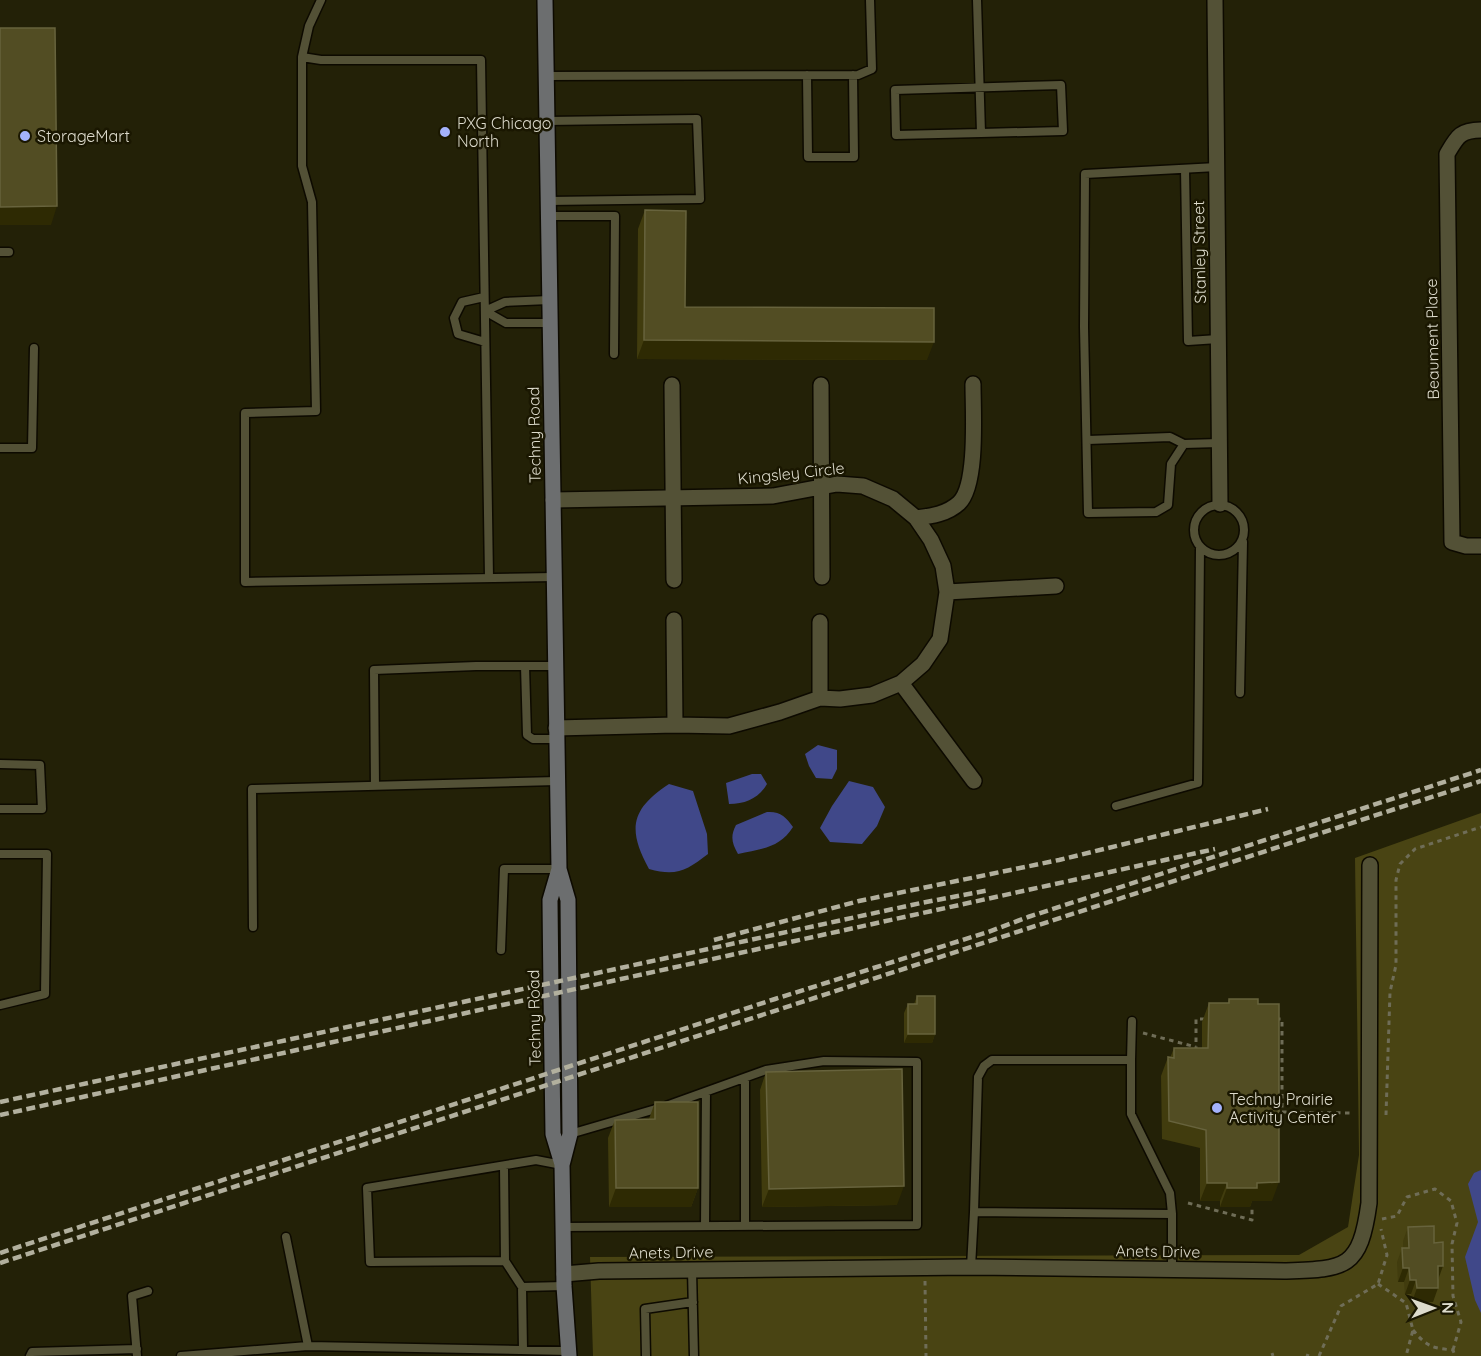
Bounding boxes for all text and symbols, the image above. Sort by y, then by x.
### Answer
place label: PXG Chicago North [457,113,551,151]
marker: PXG Chicago North [438,125,452,139]
place label: StorageMart [37,126,130,146]
marker: StorageMart [18,129,32,143]
street label: Stanley Street [1188,200,1210,304]
street label: Beaument Place [1421,278,1443,400]
street label: Techny Road [523,387,545,483]
street label: Kingsley Circle [737,457,845,489]
street label: Techny Road [523,970,545,1066]
place label: Techny Prairie Activity Center [1229,1089,1337,1127]
marker: Techny Prairie Activity Center [1210,1101,1224,1115]
street label: Anets Drive [1115,1240,1201,1262]
street label: Anets Drive [628,1241,714,1263]
north arrow [1403,1278,1463,1338]
text: N [1438,1302,1458,1314]

